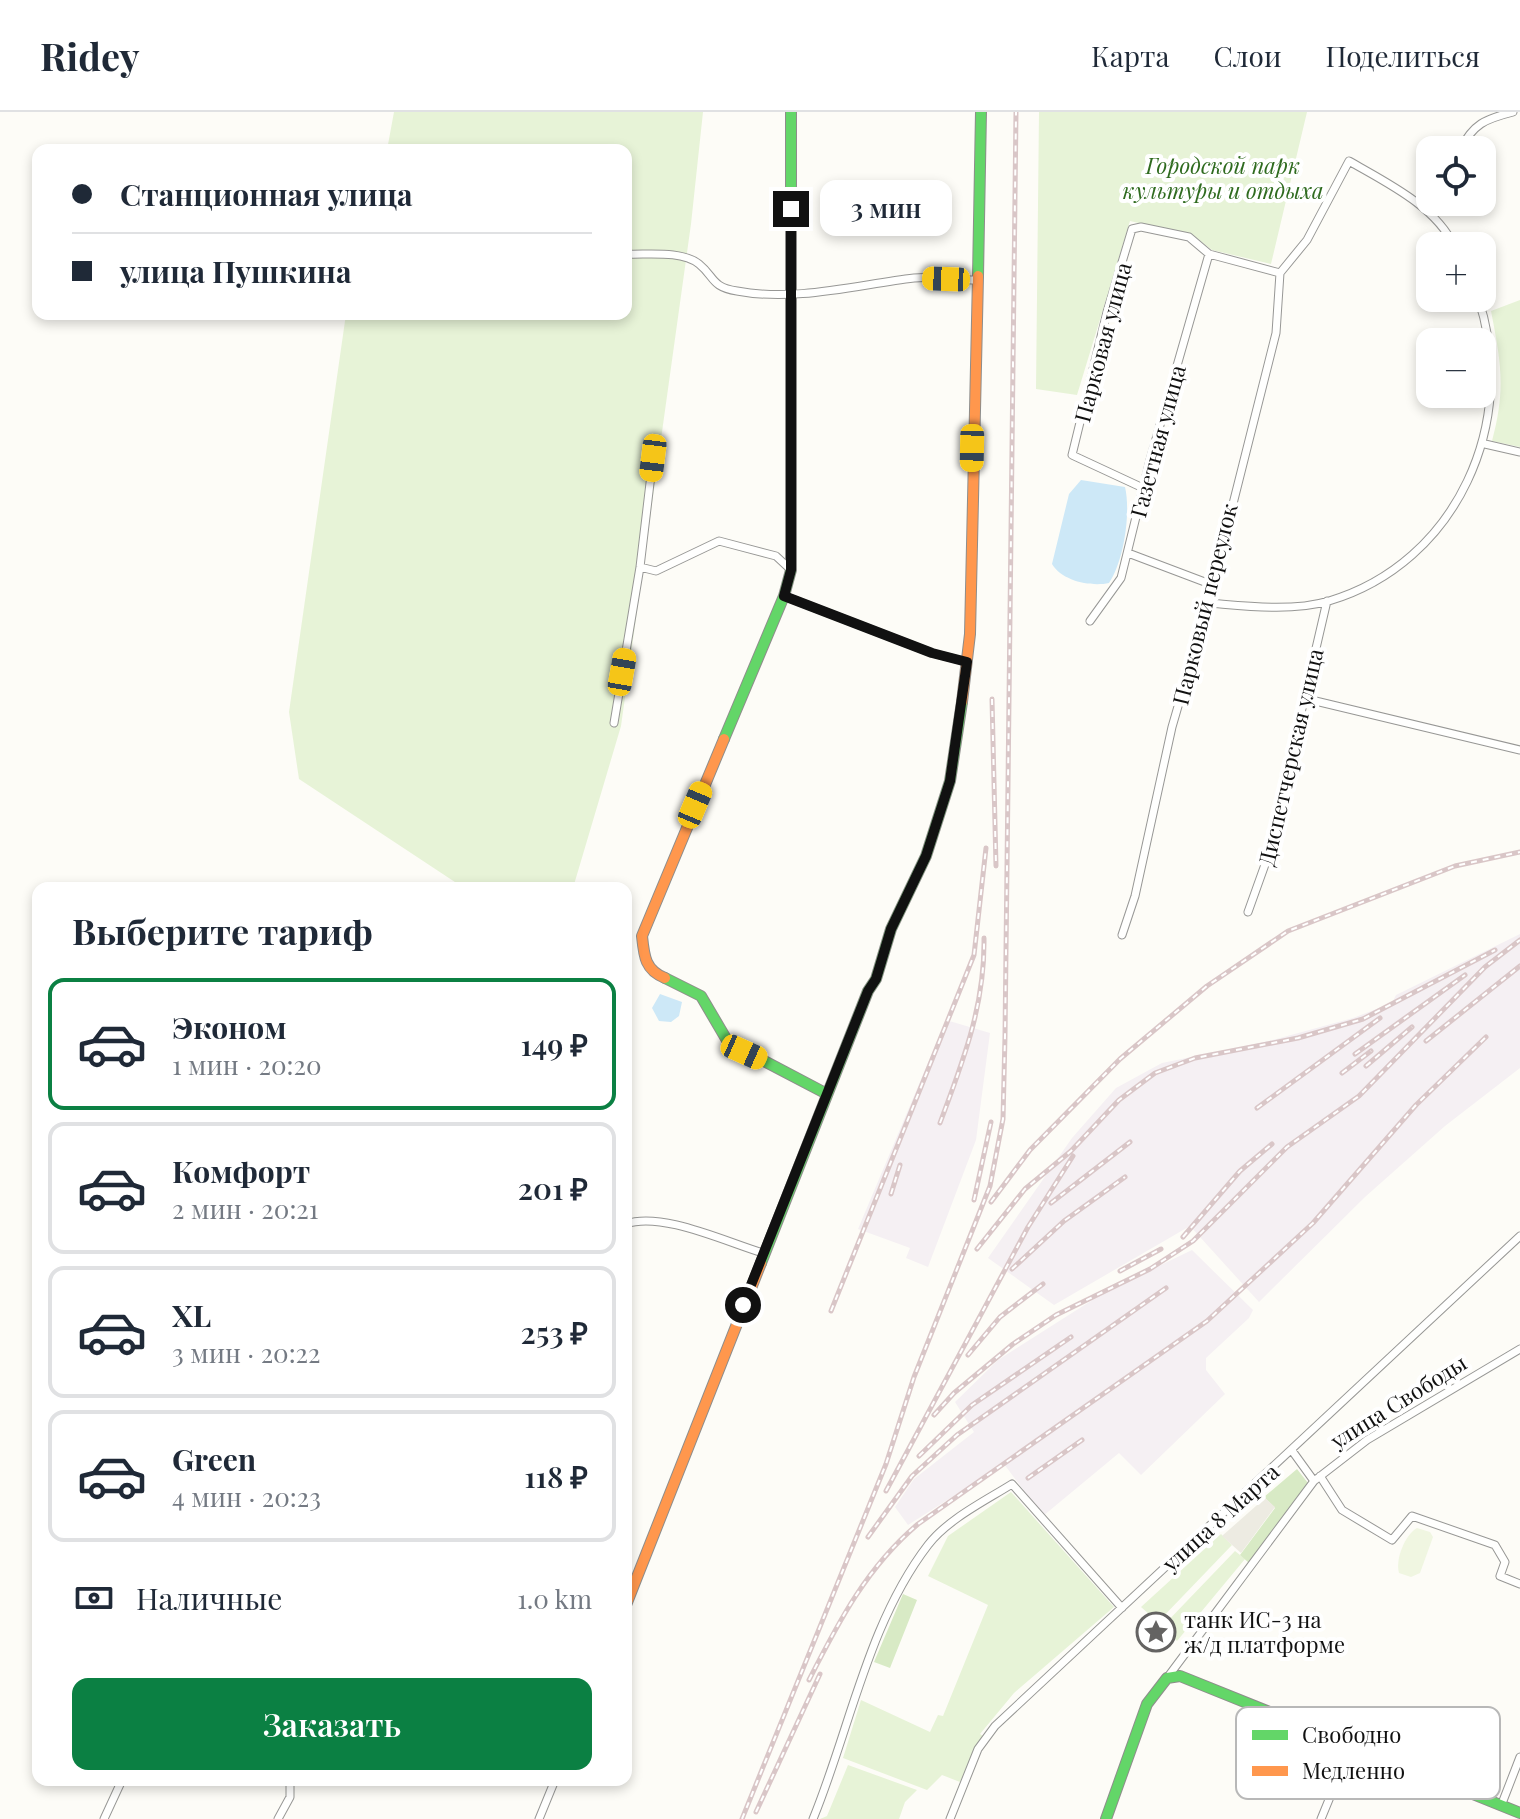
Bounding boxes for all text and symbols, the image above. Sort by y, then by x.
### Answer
text: Ridey [40,30,139,81]
text: Карта [1091,37,1170,74]
text: Слои [1214,37,1281,74]
text: Поделиться [1325,37,1480,74]
map controls [1416,136,1496,408]
button: locate [1416,136,1496,216]
park label: Городской парк культуры и отдыха [1123,150,1323,205]
text: Станционная улица [120,174,413,214]
callout: 3 мин [819,181,951,237]
text: 3 мин [851,190,921,225]
route end [773,191,809,227]
button: + [1416,232,1496,312]
text: улица Пушкина [120,251,352,291]
street label: Парковая улица [1066,259,1138,425]
car [922,266,970,292]
button: − [1416,328,1496,408]
street label: Газетная улица [1122,361,1192,521]
car [960,424,984,472]
car [638,433,668,483]
street label: Парковый переулок [1164,500,1244,708]
street label: Диспетчерская улица [1250,645,1330,869]
car [606,646,638,698]
car [675,778,715,832]
text: Выберите тариф [72,906,373,954]
text: Эконом [172,1007,287,1047]
icon: car [76,1008,148,1080]
text: 149 ₽ [520,1024,588,1064]
car [717,1031,771,1073]
text: 1 мин · 20:20 [172,1047,322,1082]
text: Комфорт [172,1151,310,1191]
icon: car [76,1152,148,1224]
text: 201 ₽ [518,1168,588,1208]
text: 2 мин · 20:21 [172,1191,318,1226]
route start [725,1287,761,1323]
text: XL [172,1295,211,1335]
icon: car [76,1296,148,1368]
text: 253 ₽ [521,1312,588,1352]
text: 3 мин · 20:22 [172,1335,321,1370]
street label: улица Свободы [1323,1347,1472,1455]
text: Green [172,1439,256,1479]
icon: car [76,1440,148,1512]
text: 118 ₽ [524,1456,588,1496]
street label: улица 8 Марта [1154,1456,1285,1578]
text: 4 мин · 20:23 [172,1479,321,1514]
icon: cash [72,1576,116,1620]
text: Наличные [136,1578,282,1618]
text: 1.0 km [517,1581,592,1616]
place label: танк ИС-3 на ж/д платформе [1184,1604,1345,1659]
place icon: танк ИС-3 на ж/д платформе [1135,1611,1177,1653]
button: Заказать [72,1678,592,1770]
legend [1236,1707,1500,1799]
text: Свободно [1302,1719,1401,1749]
text: Медленно [1302,1755,1405,1785]

